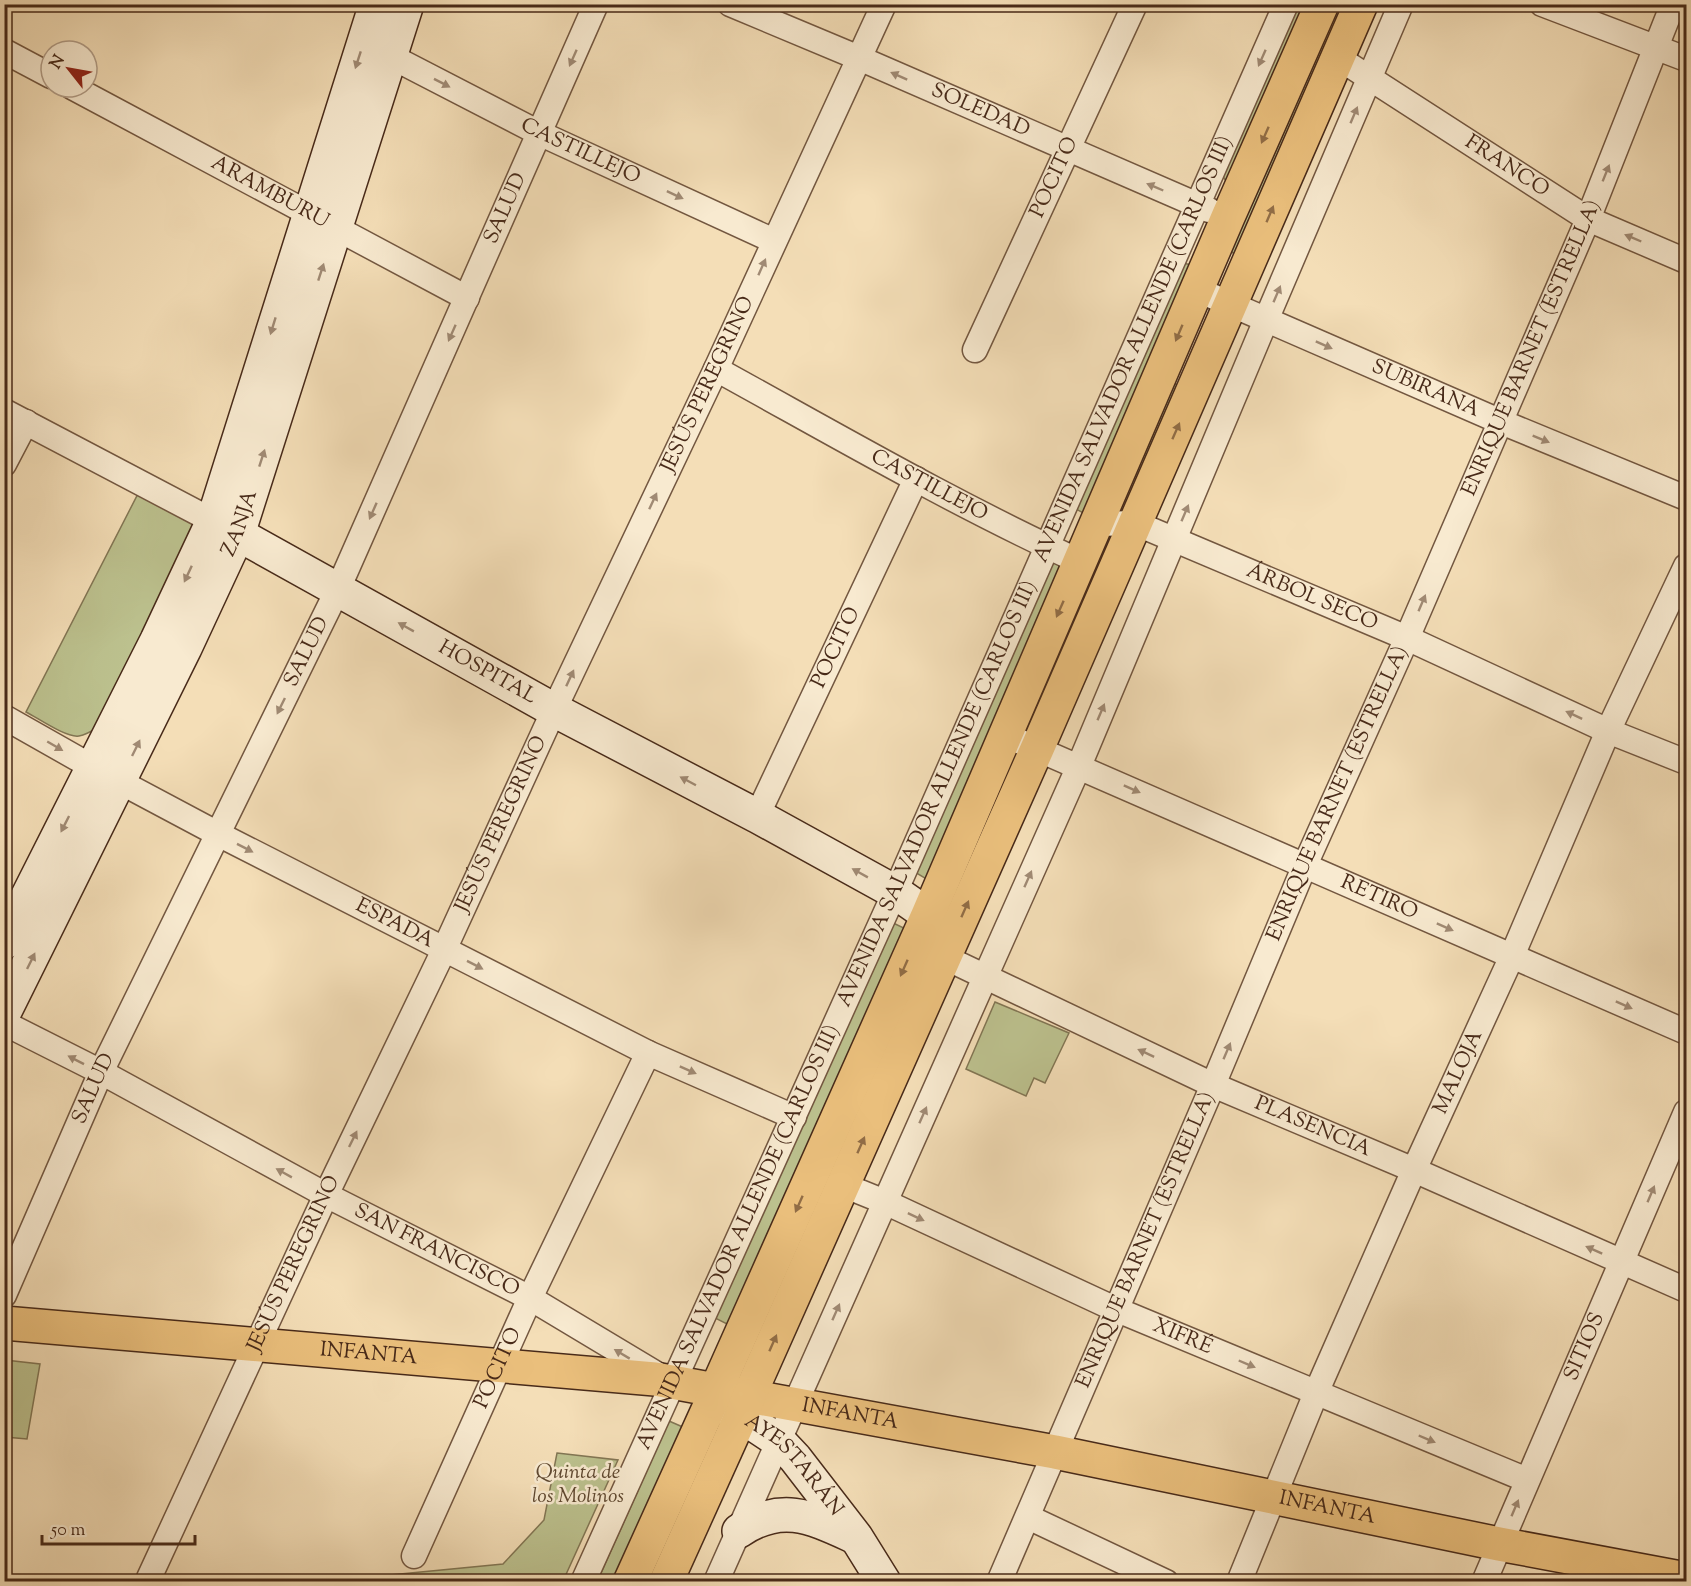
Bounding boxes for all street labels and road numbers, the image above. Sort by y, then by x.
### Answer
street label: SOLEDAD [926,76,1034,145]
street label: CASTILLEJO [515,111,645,192]
street label: FRANCO [1458,128,1555,205]
street label: AVENIDA SALVADOR ALLENDE (CARLOS III) [1027,131,1241,568]
street label: POCITO [1023,132,1086,223]
street label: ARAMBURU [205,149,334,236]
street label: SALUD [477,168,535,249]
street label: ENRIQUE BARNET (ESTRELLA) [1455,196,1609,501]
street label: JESÚS PEREGRINO [653,291,762,479]
street label: SUBIRANA [1366,352,1484,426]
street label: CASTILLEJO [865,442,993,529]
street label: ZANJA [214,486,266,562]
street label: ÁRBOL SECO [1241,557,1382,639]
street label: AVENIDA SALVADOR ALLENDE (CARLOS III) [830,576,1045,1012]
street label: POCITO [804,602,868,693]
street label: SALUD [277,612,337,692]
street label: HOSPITAL [432,633,542,712]
street label: ENRIQUE BARNET (ESTRELLA) [1260,642,1416,946]
street label: JESÚS PEREGRINO [448,731,555,919]
street label: RETIRO [1335,868,1422,928]
street label: ESPADA [350,891,439,957]
street label: AVENIDA SALVADOR ALLENDE (CARLOS III) [630,1020,848,1455]
street label: MALOJA [1426,1025,1491,1119]
street label: SALUD [65,1048,123,1129]
street label: ENRIQUE BARNET (ESTRELLA) [1069,1088,1223,1393]
street label: PLASENCIA [1250,1089,1376,1165]
street label: JESÚS PEREGRINO [240,1171,348,1358]
street label: SAN FRANCISCO [349,1196,525,1305]
street label: SITIOS [1557,1308,1613,1386]
street label: XIFRÉ [1148,1311,1217,1363]
street label: POCITO [467,1323,530,1414]
street label: INFANTA [319,1335,419,1374]
street label: INFANTA [800,1391,901,1438]
street label: AYESTARÁN [738,1407,850,1523]
street label: INFANTA [1276,1484,1378,1533]

